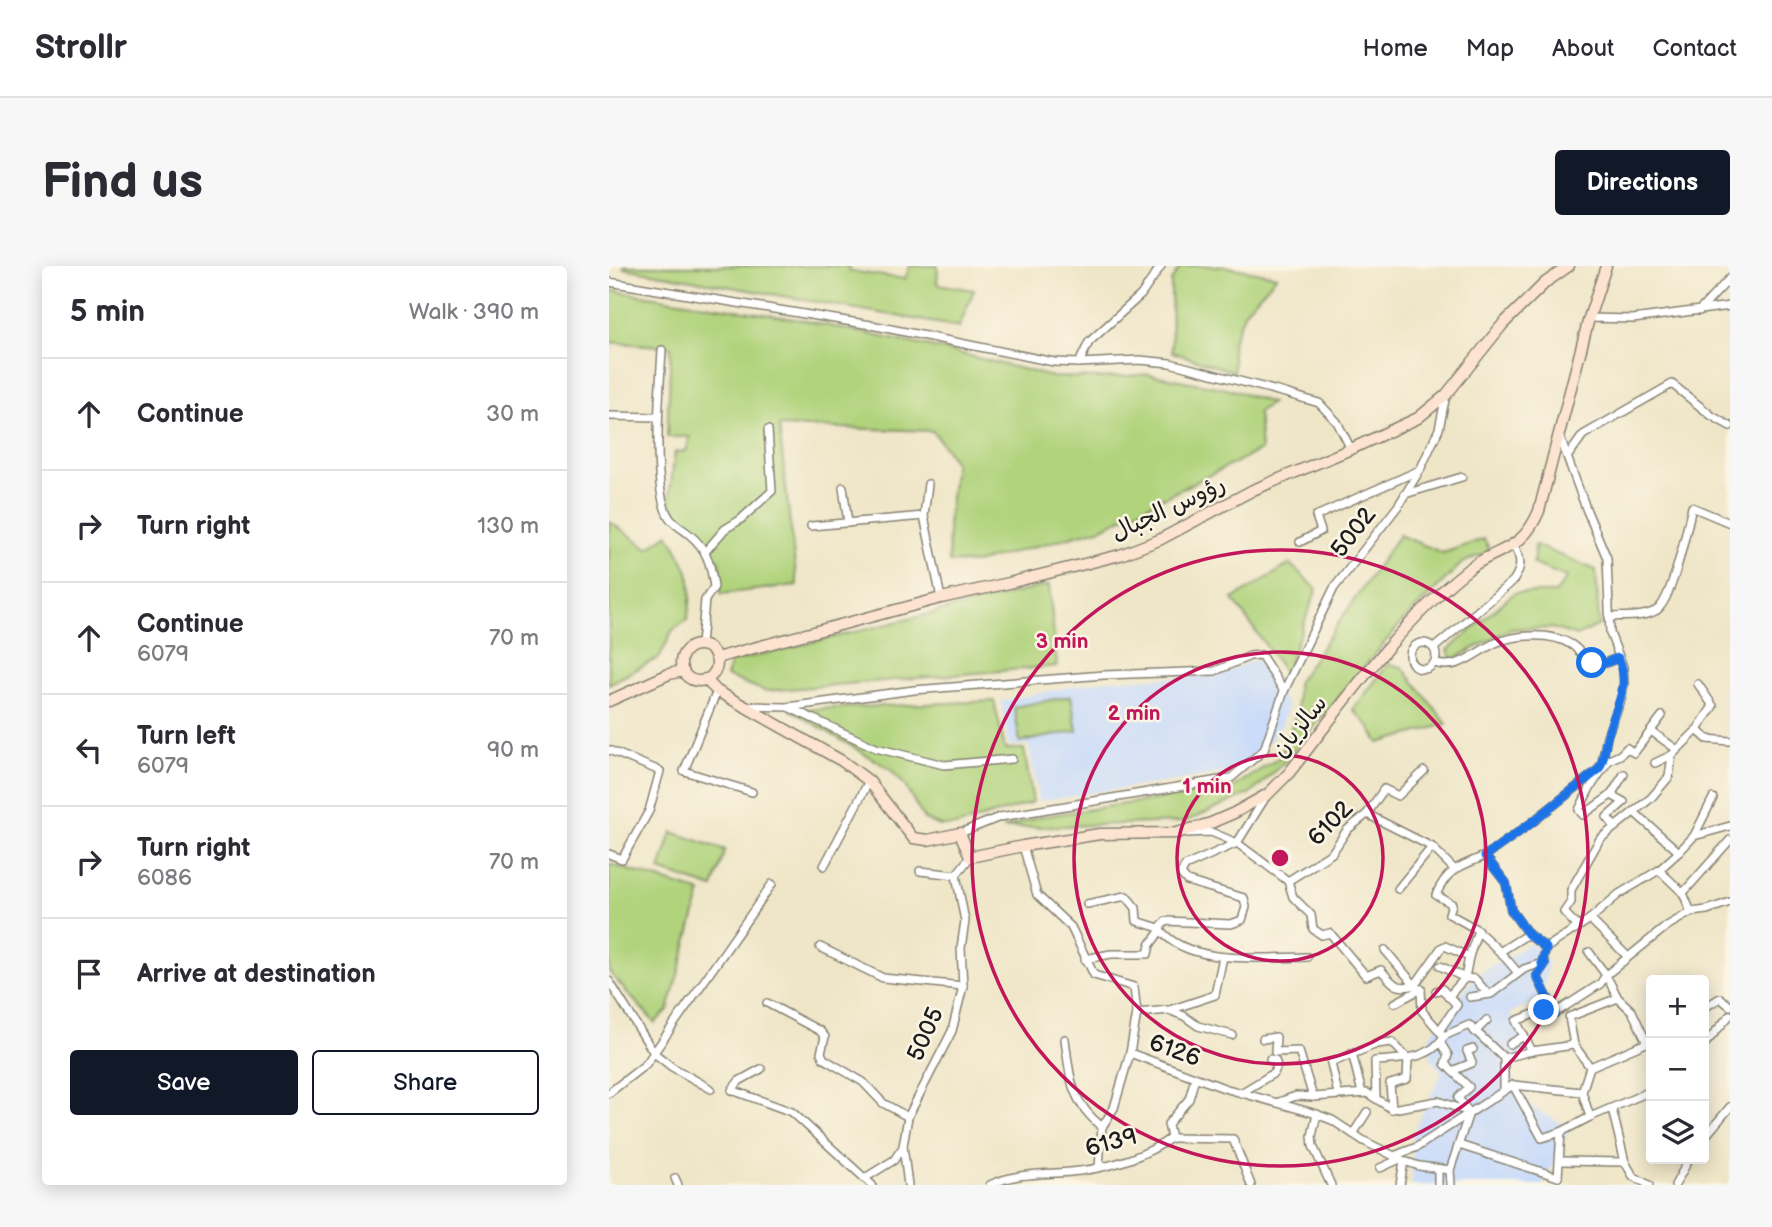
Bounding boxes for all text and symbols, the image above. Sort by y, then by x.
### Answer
text: Strollr [35,28,127,68]
text: Home [1363,34,1428,63]
text: Map [1466,34,1514,63]
text: About [1552,34,1614,63]
text: Contact [1652,34,1737,63]
button: Directions [1555,150,1730,215]
text: Find us [42,153,203,212]
text: 5 min [70,294,145,330]
text: Walk · 390 m [409,298,539,326]
icon: ahead [70,395,108,433]
text: Continue [137,399,244,430]
text: 30 m [486,400,539,428]
street label: رؤوس الجبال [1106,469,1230,548]
street label: 5002 [1325,501,1382,563]
icon: right [70,507,108,545]
text: Turn right [137,511,250,542]
text: 130 m [477,512,539,540]
text: Continue [137,609,244,640]
icon: ahead [70,619,108,657]
text: 70 m [489,624,539,652]
text: 3 min [1036,629,1088,654]
text: 6079 [137,640,189,668]
route start [1576,647,1607,678]
street label: سالزيان [1265,689,1333,763]
text: 2 min [1107,701,1161,726]
text: Turn left [137,721,236,752]
icon: left [70,731,108,769]
text: 90 m [487,736,539,764]
text: 6079 [137,752,189,780]
text: 1 min [1182,774,1232,799]
street label: 6102 [1302,794,1359,852]
text: Turn right [137,833,250,864]
icon: right [70,843,108,881]
centre of rings [1268,846,1292,870]
text: 70 m [489,848,539,876]
text: 6086 [137,864,192,892]
icon: arrive [70,955,108,993]
text: Arrive at destination [137,959,376,990]
map controls [1646,975,1709,1164]
button: + [1646,975,1709,1038]
route end [1528,994,1559,1025]
street label: 5005 [901,1003,950,1066]
street label: 6126 [1145,1028,1205,1073]
button: − [1646,1038,1709,1101]
button: Save [70,1050,298,1115]
button: Share [312,1050,539,1115]
button: layers [1646,1101,1709,1164]
street label: 6139 [1082,1122,1140,1163]

